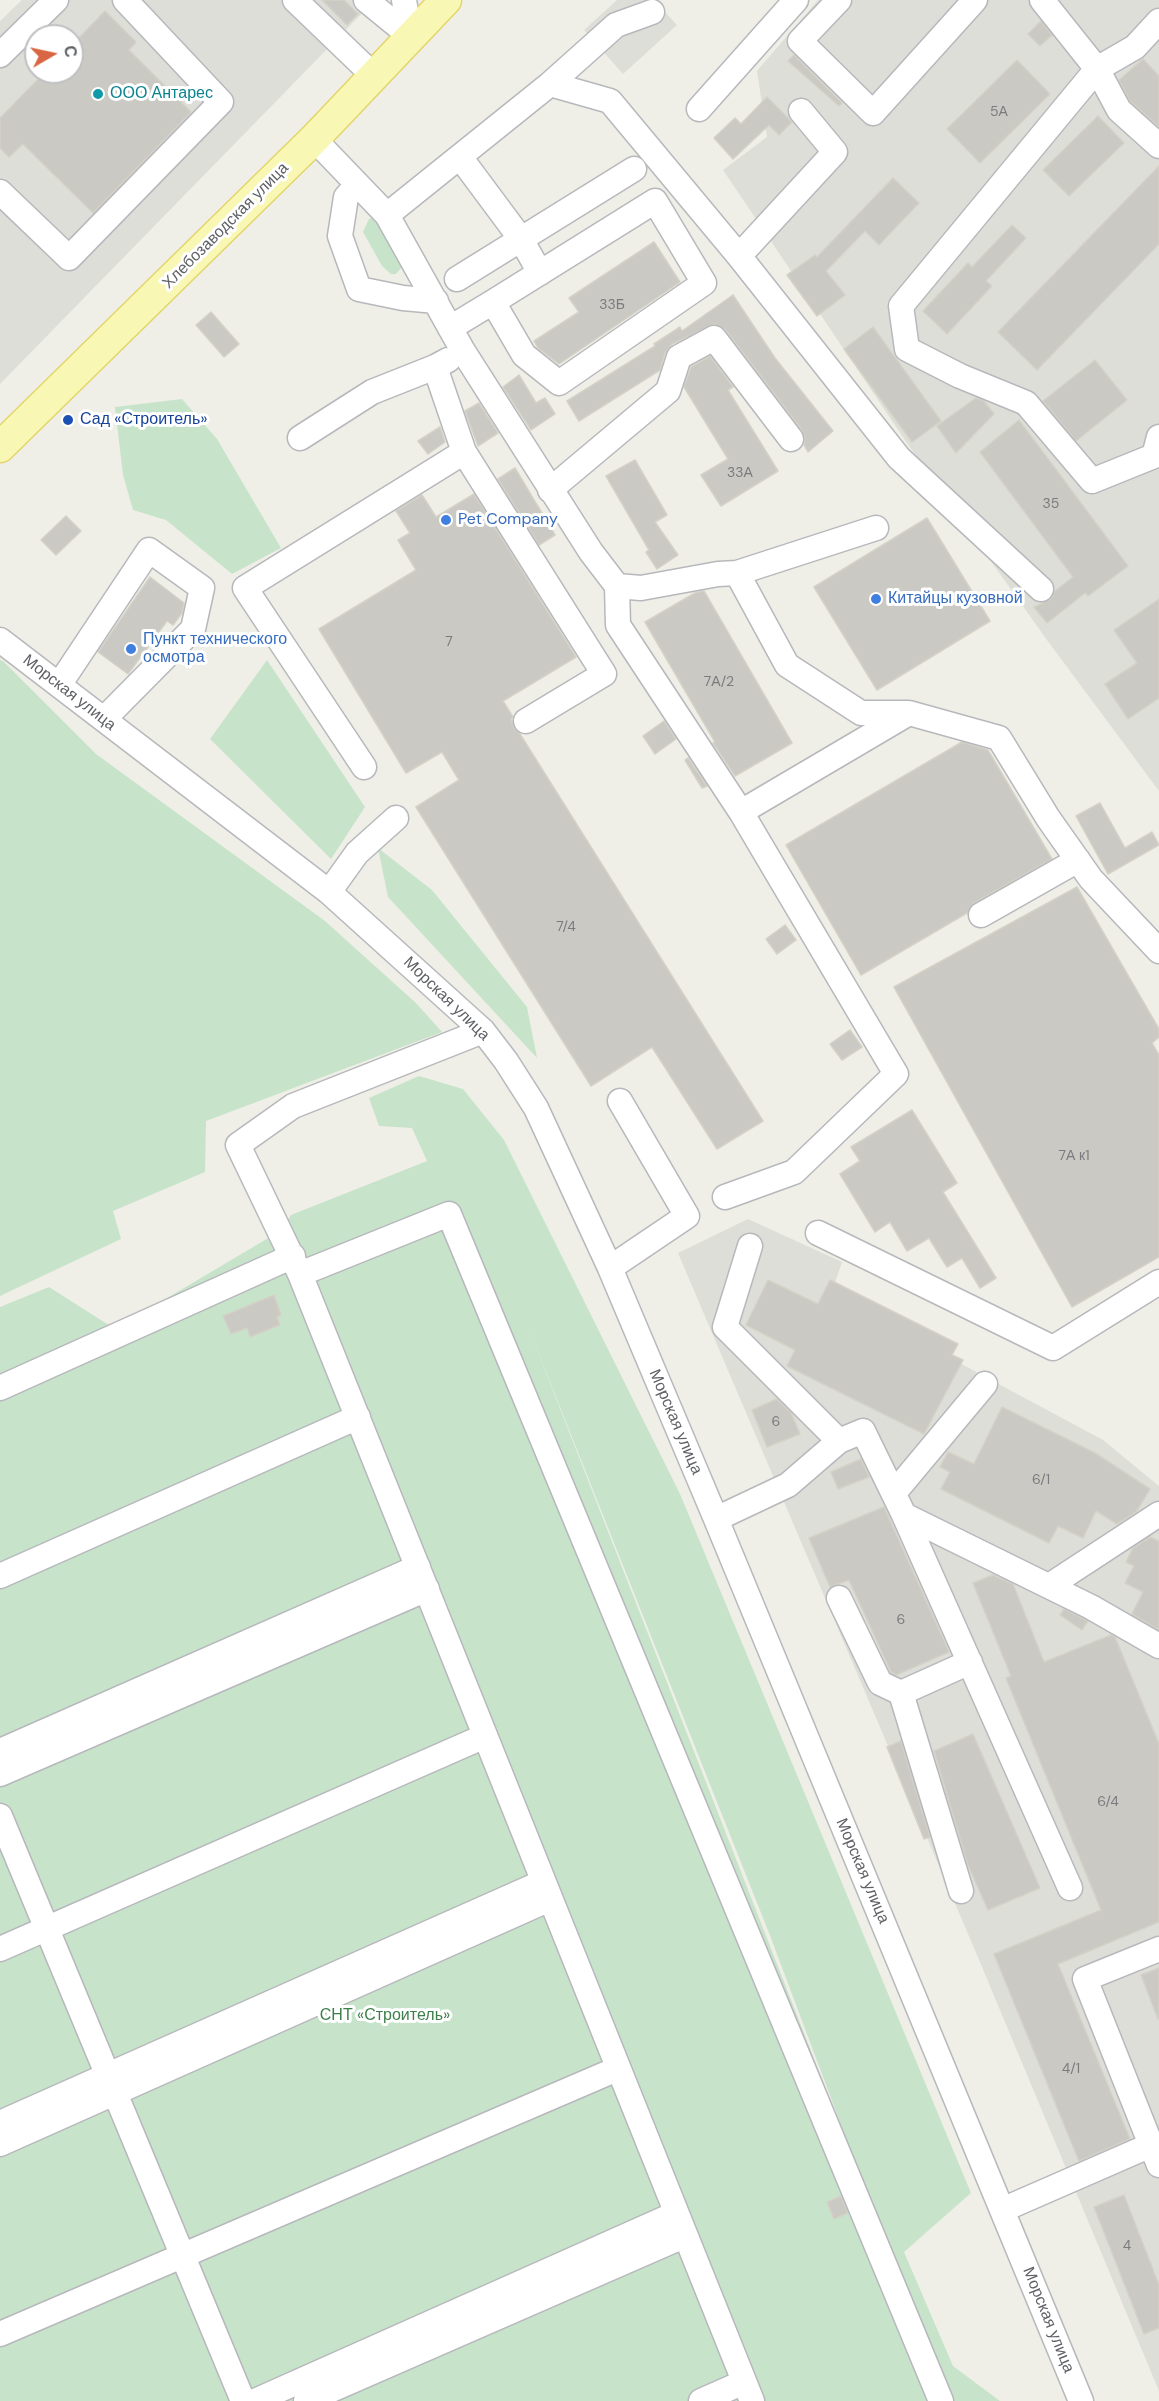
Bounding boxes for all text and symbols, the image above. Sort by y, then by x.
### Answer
north arrow [24,24,84,84]
text: С [59,44,82,59]
place label: ООО Антарес [110,84,213,104]
marker: ООО Антарес [91,87,105,101]
house number: 5А [990,104,1008,120]
street label: Хлебозаводская улица [159,159,293,293]
house number: 33Б [599,297,625,313]
place label: Сад «Строитель» [80,410,207,430]
marker: Сад «Строитель» [61,413,75,427]
house number: 33А [727,465,753,481]
house number: 35 [1043,496,1059,512]
place label: Pet Company [458,510,558,530]
marker: Pet Company [439,513,453,527]
place label: Китайцы кузовной [888,589,1023,609]
marker: Китайцы кузовной [869,592,883,606]
place label: Пункт технического осмотра [143,630,287,668]
house number: 7 [445,634,453,650]
marker: Пункт технического осмотра [124,642,138,656]
street label: Морская улица [19,651,119,735]
house number: 7А/2 [704,674,734,690]
house number: 7/4 [556,919,576,935]
street label: Морская улица [399,953,493,1045]
house number: 7А к1 [1058,1148,1090,1164]
street label: Морская улица [644,1366,706,1478]
house number: 6 [772,1414,780,1430]
house number: 6/1 [1032,1472,1050,1488]
house number: 6 [897,1612,905,1628]
house number: 6/4 [1097,1794,1119,1810]
street label: Морская улица [831,1815,893,1927]
park label: СНТ «Строитель» [320,2006,450,2026]
house number: 4/1 [1062,2061,1080,2077]
house number: 4 [1123,2238,1131,2254]
street label: Морская улица [1018,2264,1078,2376]

